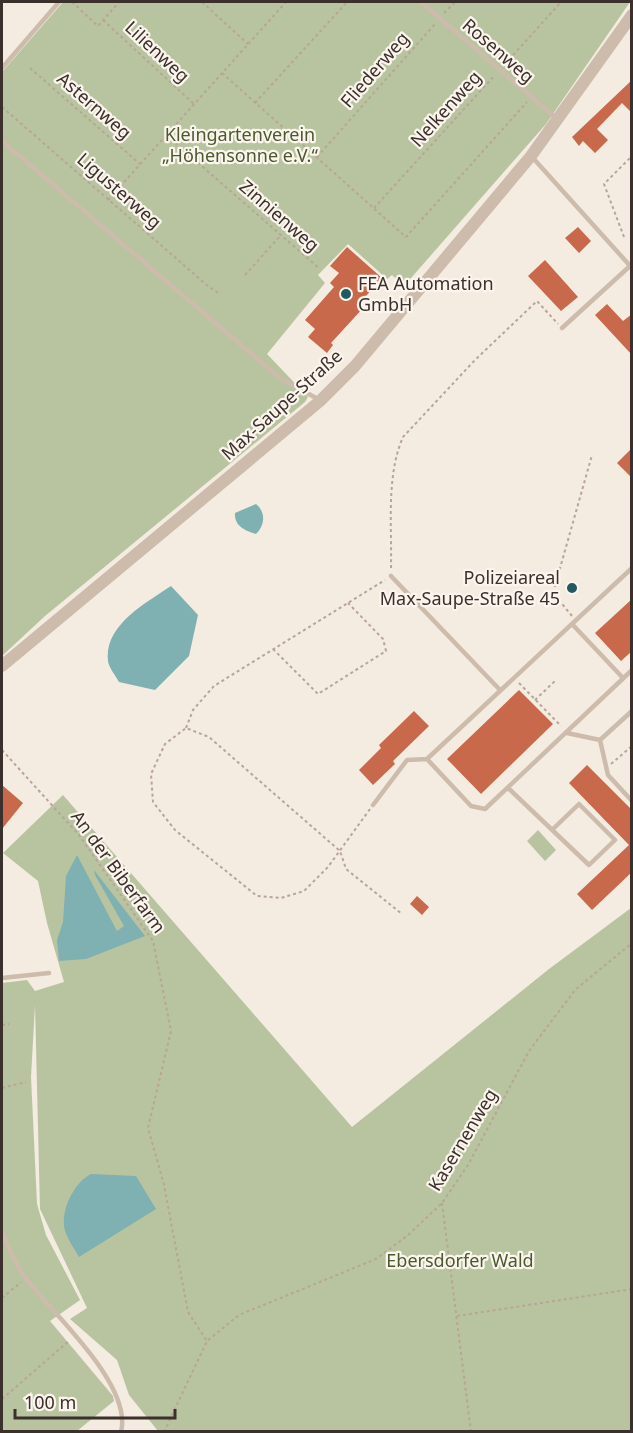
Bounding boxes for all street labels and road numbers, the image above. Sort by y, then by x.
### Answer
street label: Rosenweg [458,13,539,88]
street label: Lilienweg [120,15,195,87]
street label: Fliederweg [335,26,414,112]
street label: Nelkenweg [405,65,486,152]
street label: Asternweg [53,66,137,144]
street label: Ligusterweg [72,147,167,234]
street label: Zinnienweg [235,174,325,257]
street label: Max-Saupe-Straße [216,344,347,465]
street label: An der Biberfarm [66,805,171,938]
street label: Kasernenweg [422,1084,502,1195]

